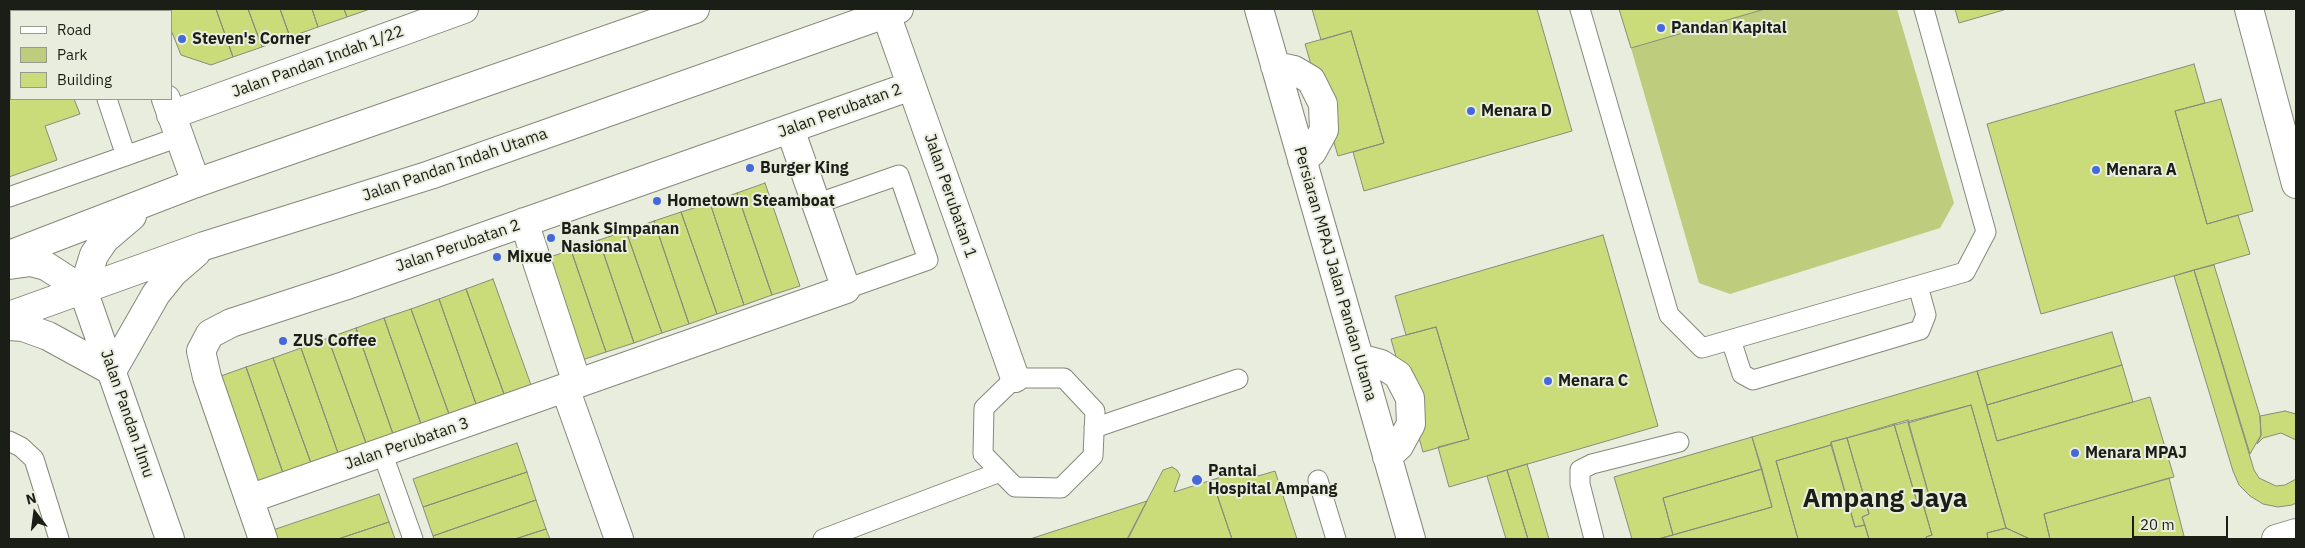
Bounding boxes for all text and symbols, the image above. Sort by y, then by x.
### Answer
legend [10,10,172,100]
place label: Pandan Kapital [1671,18,1787,38]
text: Road [57,20,92,39]
street label: Jalan Pandan Indah 1/22 [229,22,407,102]
marker: Pandan Kapital [1655,22,1667,34]
place label: Steven's Corner [192,29,311,49]
marker: Steven's Corner [176,33,188,45]
text: Park [57,45,87,64]
text: Building [57,70,112,89]
street label: Jalan Perubatan 2 [776,80,904,142]
place label: Menara D [1481,101,1552,121]
marker: Menara D [1465,105,1477,117]
street label: Jalan Pandan Indah Utama [360,124,550,206]
street label: Jalan Perubatan 1 [920,131,980,261]
street label: Persiaran MPAJ Jalan Pandan Utama [1289,145,1381,403]
place label: Burger King [760,158,848,178]
place label: Menara A [2106,160,2177,180]
marker: Burger King [744,162,756,174]
marker: Menara A [2090,164,2102,176]
place label: Hometown Steamboat [667,191,835,211]
marker: Hometown Steamboat [651,195,663,207]
street label: Jalan Perubatan 2 [393,216,523,276]
place label: Bank Simpanan Nasional [561,219,679,257]
marker: Bank Simpanan Nasional [545,232,557,244]
place label: Mixue [507,247,552,267]
marker: Mixue [491,251,503,263]
place label: ZUS Coffee [293,331,376,351]
marker: ZUS Coffee [277,335,289,347]
street label: Jalan Pandan Ilmu [96,347,158,481]
place label: Menara C [1558,371,1628,391]
marker: Menara C [1542,375,1554,387]
street label: Jalan Perubatan 3 [342,414,472,474]
place label: Menara MPAJ [2085,443,2187,463]
marker: Menara MPAJ [2069,447,2081,459]
place label: Pantai Hospital Ampang [1208,461,1337,499]
marker: Pantai Hospital Ampang [1190,473,1204,487]
district label: Ampang Jaya [1802,483,1968,515]
north arrow [10,488,60,538]
text: N [24,489,38,509]
scale bar [2135,506,2231,538]
text: 20 m [2140,515,2175,534]

